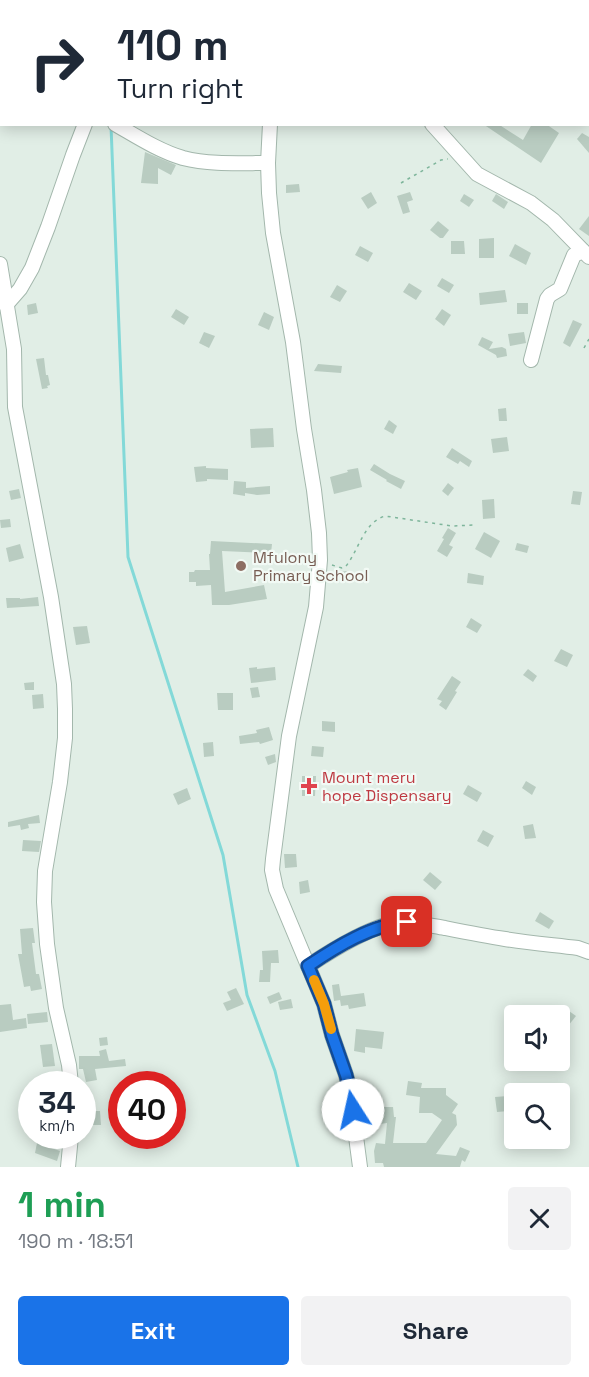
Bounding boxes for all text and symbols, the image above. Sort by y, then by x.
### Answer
text: 110 m [117,19,229,72]
icon: right [18,24,96,102]
text: Turn right [117,71,244,106]
place label: Mfulony Primary School [253,547,368,586]
marker: Mfulony Primary School [234,559,248,573]
place label: Mount meru hope Dispensary [322,767,452,806]
marker: Mount meru hope Dispensary [300,777,318,795]
pin [381,896,432,947]
icon: arrive [390,905,423,938]
map controls [504,1005,570,1149]
button: sound [504,1005,570,1071]
speed limit sign: 40 [108,1071,186,1149]
position arrow [321,1078,385,1142]
text: 34 [38,1083,76,1122]
button: search [504,1083,570,1149]
text: km/h [39,1116,75,1135]
text: 1 min [18,1182,106,1228]
button: close [508,1187,571,1250]
text: 190 m · 18:51 [18,1228,134,1254]
button: Exit [18,1296,289,1365]
button: Share [301,1296,571,1365]

